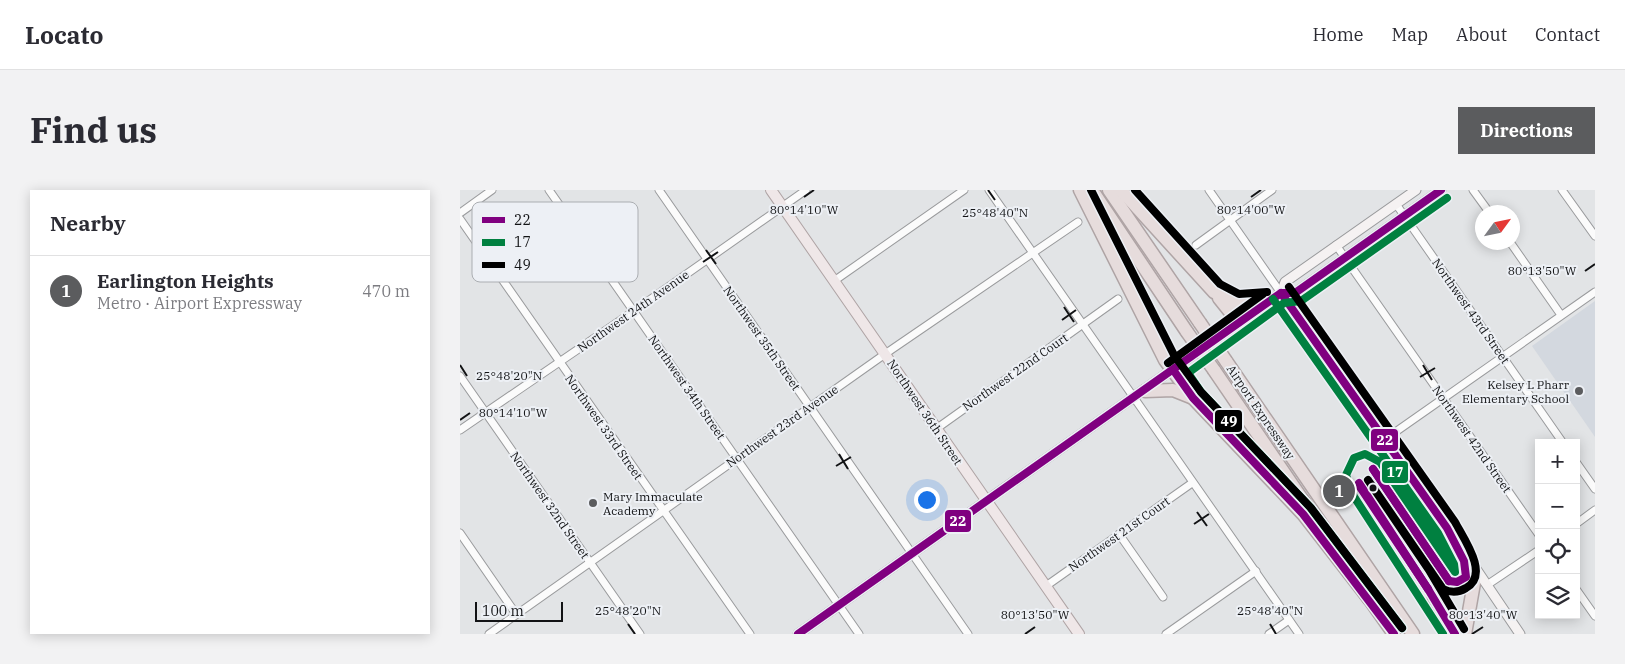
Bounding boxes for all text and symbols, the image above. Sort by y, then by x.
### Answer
text: Locato [25,19,103,51]
text: Home [1312,23,1364,46]
text: Map [1392,23,1428,46]
text: About [1456,23,1507,46]
text: Contact [1535,23,1600,46]
text: Find us [30,107,157,153]
button: Directions [1458,107,1595,154]
legend [472,202,638,282]
text: 80°14'10"W [770,202,839,217]
text: 80°14'00"W [1217,202,1286,217]
text: 25°48'40"N [962,205,1028,220]
north arrow [1475,205,1520,250]
text: Nearby [50,209,126,237]
text: 22 [514,211,531,229]
text: 17 [514,233,531,251]
street label: Northwest 43rd Street [1429,255,1513,367]
text: 49 [514,256,531,274]
text: 80°13'50"W [1508,263,1577,278]
street label: Northwest 24th Avenue [574,267,692,355]
text: Earlington Heights [97,269,274,293]
text: 1 [61,281,71,301]
text: 470 m [362,281,410,301]
street label: Northwest 35th Street [720,283,804,393]
text: Metro · Airport Expressway [97,293,302,313]
street label: Northwest 22nd Court [959,330,1071,414]
street label: Northwest 34th Street [645,332,729,442]
street label: Northwest 36th Street [884,356,966,468]
street label: Airport Expressway [1224,362,1299,463]
text: 25°48'20"N [476,368,542,383]
street label: Northwest 33rd Street [562,371,646,483]
place label: Kelsey L Pharr Elementary School [1462,377,1570,406]
street label: Northwest 23rd Avenue [723,382,841,470]
street label: Northwest 42nd Street [1429,383,1515,495]
marker: Kelsey L Pharr Elementary School [1573,385,1585,397]
text: 80°14'10"W [479,405,548,420]
line badge: 49 [1214,409,1243,433]
text: 49 [1221,412,1237,430]
line badge: 22 [1370,428,1399,452]
text: 22 [1377,431,1393,449]
map controls [1535,439,1580,619]
button: + [1535,439,1580,484]
street label: Northwest 32nd Street [507,449,593,561]
line badge: 17 [1381,460,1409,484]
text: 17 [1387,463,1403,481]
pin: 1 [1323,472,1355,510]
unlabelled marker [1368,483,1378,493]
button: − [1535,484,1580,529]
your location [914,487,940,513]
place label: Mary Immaculate Academy [603,489,703,518]
street label: Northwest 21st Court [1065,493,1173,575]
marker: Mary Immaculate Academy [587,497,599,509]
line badge: 22 [944,509,972,533]
text: 22 [950,512,966,530]
button: locate [1535,529,1580,574]
button: layers [1535,574,1580,619]
scale bar [475,599,562,622]
text: 100 m [482,602,524,620]
text: 25°48'20"N [595,603,661,618]
text: 25°48'40"N [1237,603,1303,618]
text: 80°13'50"W [1001,607,1070,622]
text: 80°13'40"W [1449,607,1518,622]

